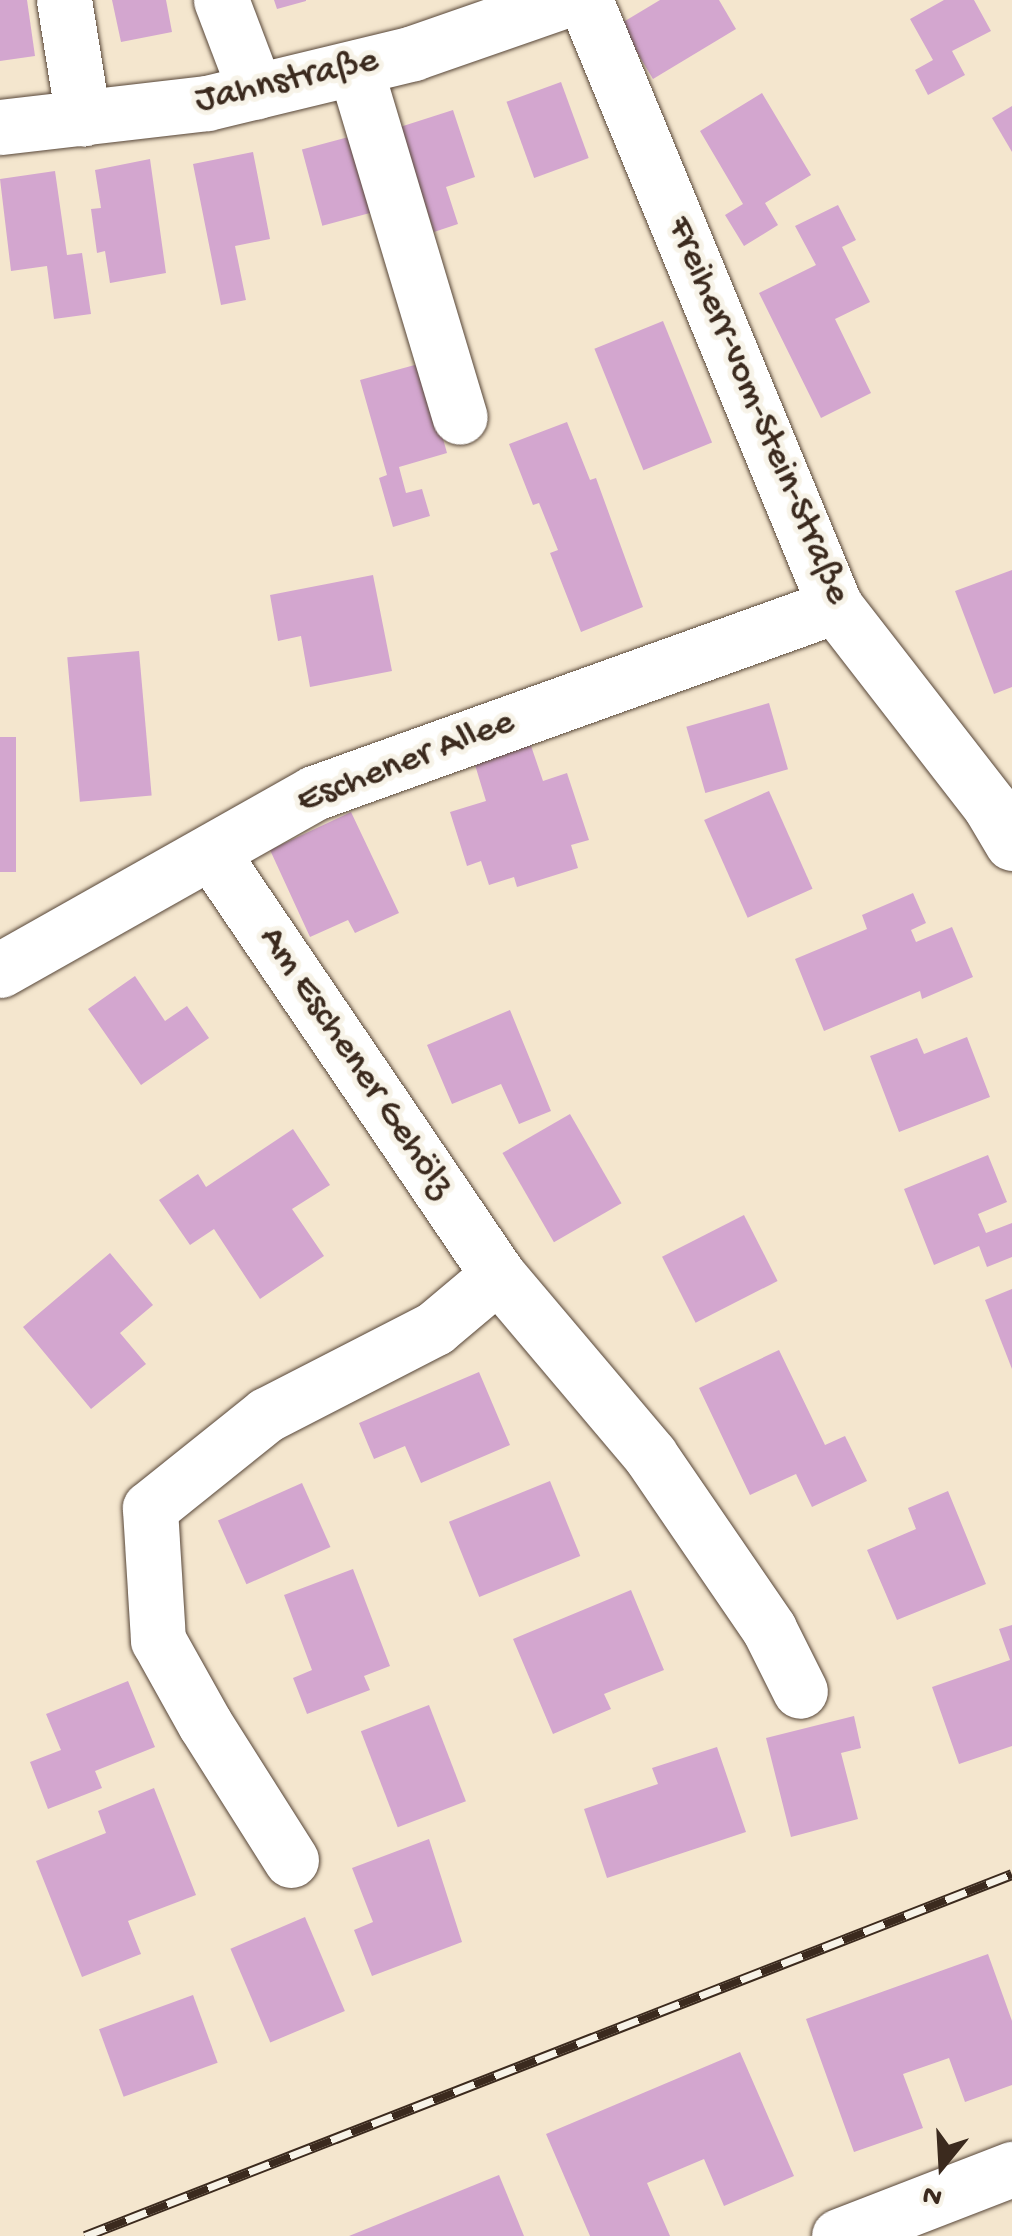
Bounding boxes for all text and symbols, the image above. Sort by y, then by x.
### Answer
street label: Jahnstraße [191,39,383,125]
street label: Freiherr-vom-Stein-Straße [655,210,859,612]
street label: Eschener Allee [291,701,521,825]
street label: Am Eschener Gehölz [247,918,463,1208]
north arrow [892,2116,992,2216]
text: N [919,2176,946,2214]

